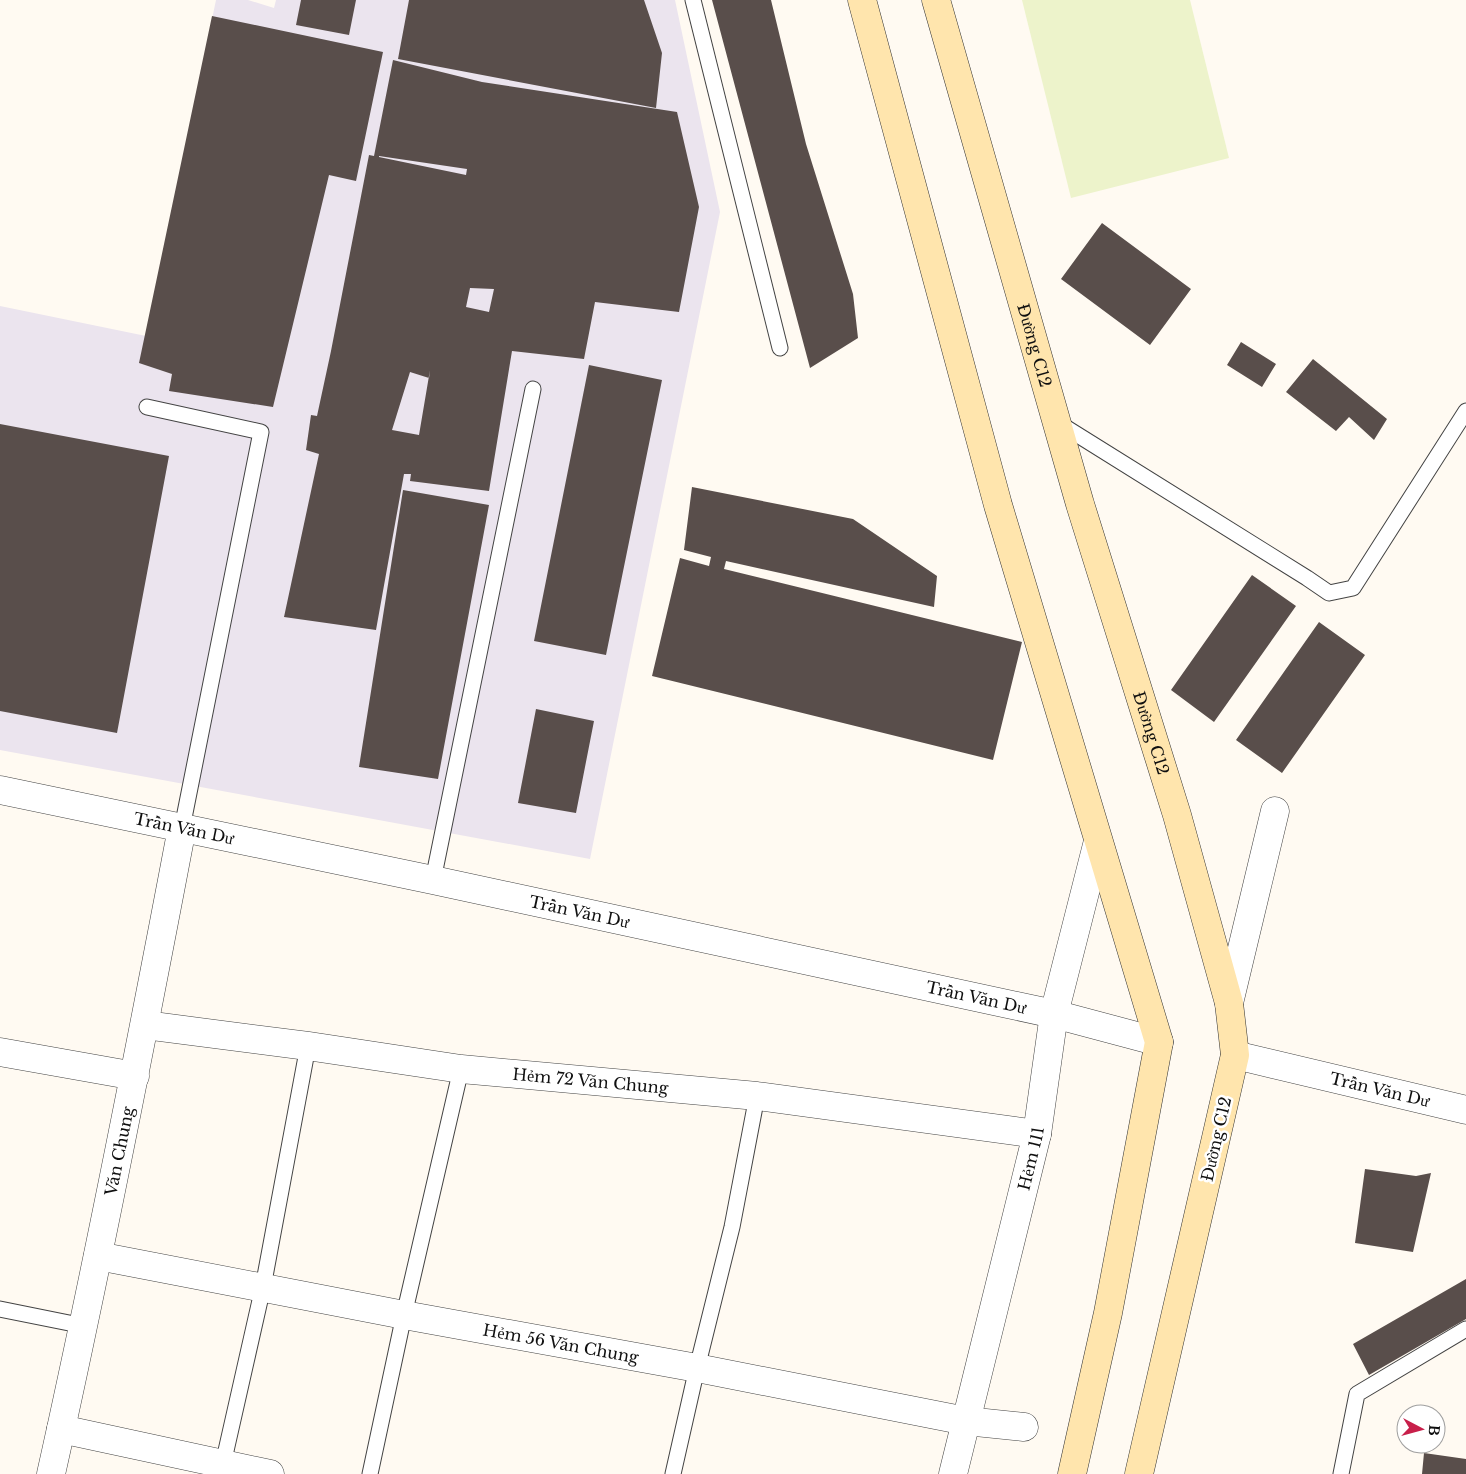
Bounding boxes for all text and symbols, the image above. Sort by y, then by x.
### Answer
street label: Đường C12 [1013,301,1056,389]
street label: Đường C12 [1129,689,1174,777]
street label: Trần Văn Dư [132,808,237,849]
street label: Trần Văn Dư [528,891,632,932]
street label: Trần Văn Dư [924,977,1029,1018]
street label: Hẻm 72 Văn Chung [512,1064,670,1098]
street label: Trần Văn Dư [1328,1068,1433,1111]
street label: Đường C12 [1197,1095,1235,1183]
street label: Văn Chung [100,1104,138,1199]
street label: Hẻm 111 [1013,1125,1048,1192]
street label: Hẻm 56 Văn Chung [481,1319,641,1367]
north arrow [1396,1404,1446,1454]
text: B [1424,1424,1443,1437]

